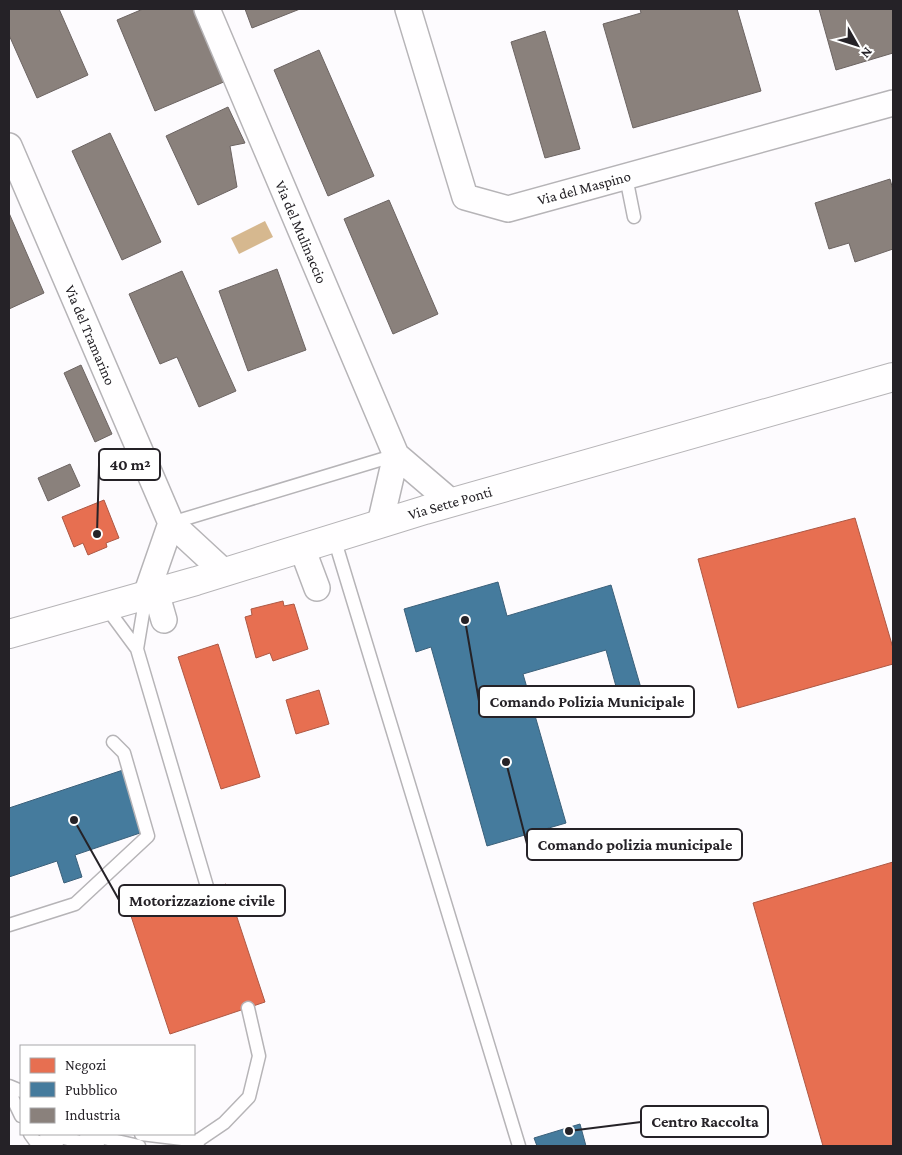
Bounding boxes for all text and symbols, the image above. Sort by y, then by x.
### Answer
north arrow [832,20,882,70]
text: N [858,44,876,62]
street label: Via del Maspino [536,168,633,209]
street label: Via del Mulinaccio [272,178,330,286]
street label: Via del Tramarino [62,283,118,387]
callout: 40 m² [99,449,160,480]
text: 40 m² [109,456,151,473]
street label: Via Sette Ponti [406,483,494,523]
callout: Comando Polizia Municipale [479,686,694,717]
text: Comando Polizia Municipale [489,693,685,710]
callout: Comando polizia municipale [527,829,742,860]
text: Comando polizia municipale [538,836,733,853]
callout: Motorizzazione civile [119,885,285,916]
text: Motorizzazione civile [129,892,276,909]
legend [20,1045,195,1135]
text: Negozi [65,1057,106,1074]
text: Pubblico [65,1082,117,1098]
callout: Centro Raccolta [641,1106,768,1137]
text: Industria [65,1107,121,1123]
text: Centro Raccolta [651,1113,759,1130]

